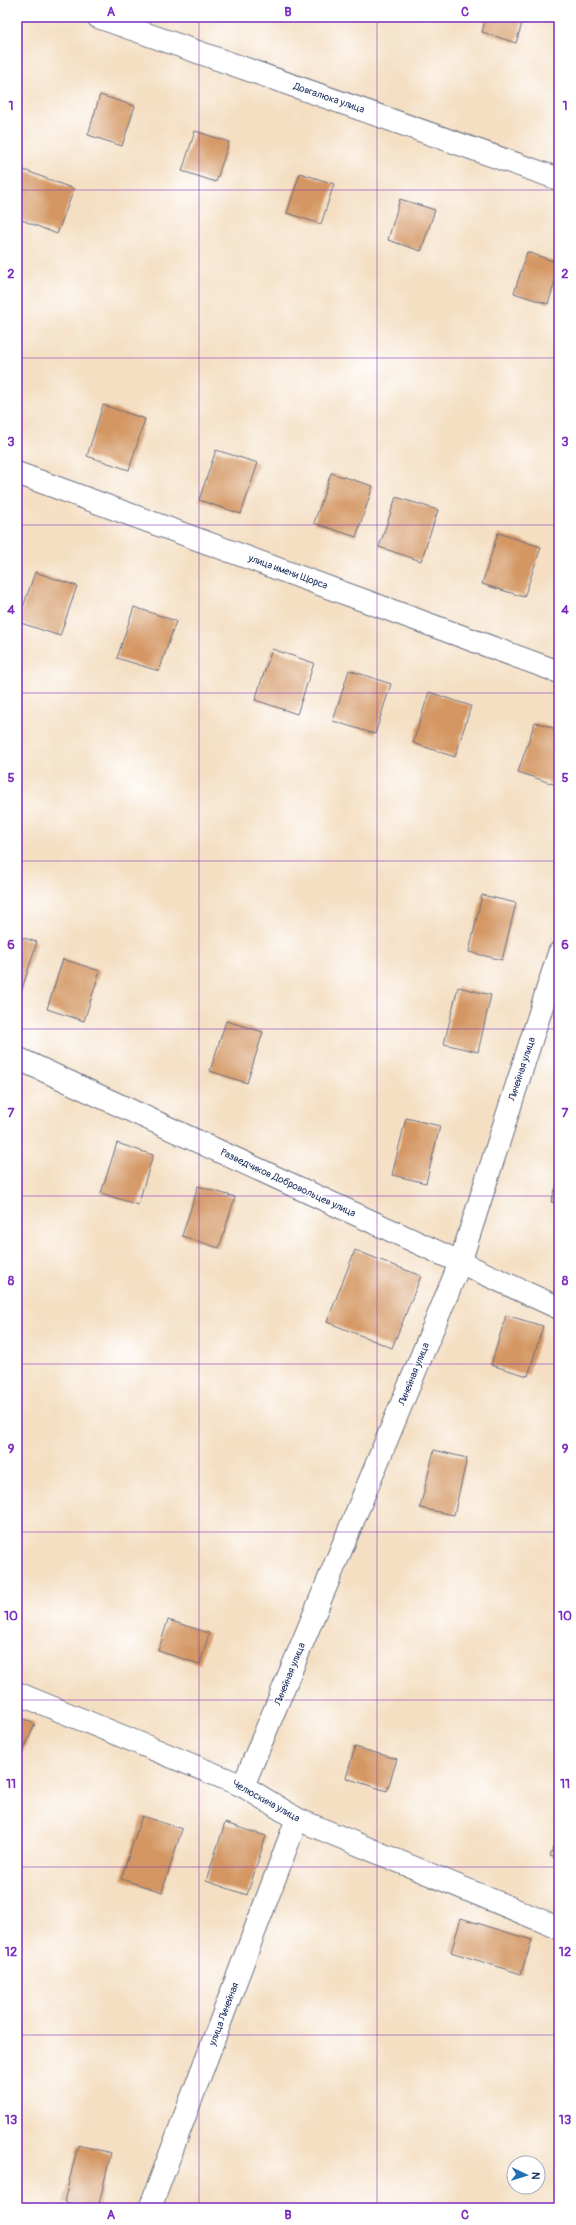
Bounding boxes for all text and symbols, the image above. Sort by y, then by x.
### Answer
text: A [107,4,116,20]
text: B [284,4,292,20]
text: C [461,4,469,20]
street label: Довгалюка улица [291,80,366,116]
text: 1 [8,98,14,114]
text: 1 [562,98,568,114]
text: 2 [7,266,15,282]
text: 2 [561,266,569,282]
text: 3 [7,434,15,450]
text: 3 [561,434,569,450]
street label: улица имени Щорса [246,552,330,592]
text: 4 [7,602,15,618]
text: 4 [561,602,569,618]
text: 5 [7,770,15,786]
text: 5 [561,770,569,786]
text: 6 [7,937,15,953]
text: 6 [561,937,569,953]
street label: Линейная улица [506,1035,538,1103]
text: 7 [8,1105,15,1121]
text: 7 [562,1105,569,1121]
street label: Разведчиков Добровольцев улица [218,1146,358,1220]
text: 8 [8,1273,15,1289]
text: 8 [562,1273,569,1289]
street label: Линейная улица [396,1341,432,1408]
text: 9 [8,1441,15,1457]
text: 9 [562,1441,569,1457]
text: 10 [4,1608,18,1624]
text: 10 [558,1608,572,1624]
street label: Линейная улица [272,1641,308,1708]
text: 11 [6,1776,16,1792]
text: 11 [560,1776,570,1792]
street label: Челюскина улица [230,1777,302,1825]
text: 12 [5,1944,17,1960]
text: 12 [559,1944,571,1960]
street label: улица Линейная [206,1980,242,2048]
text: 13 [5,2112,17,2128]
text: 13 [559,2112,571,2128]
north arrow [506,2155,546,2195]
text: N [529,2171,542,2180]
text: A [107,2207,116,2223]
text: B [284,2207,292,2223]
text: C [461,2207,469,2223]

